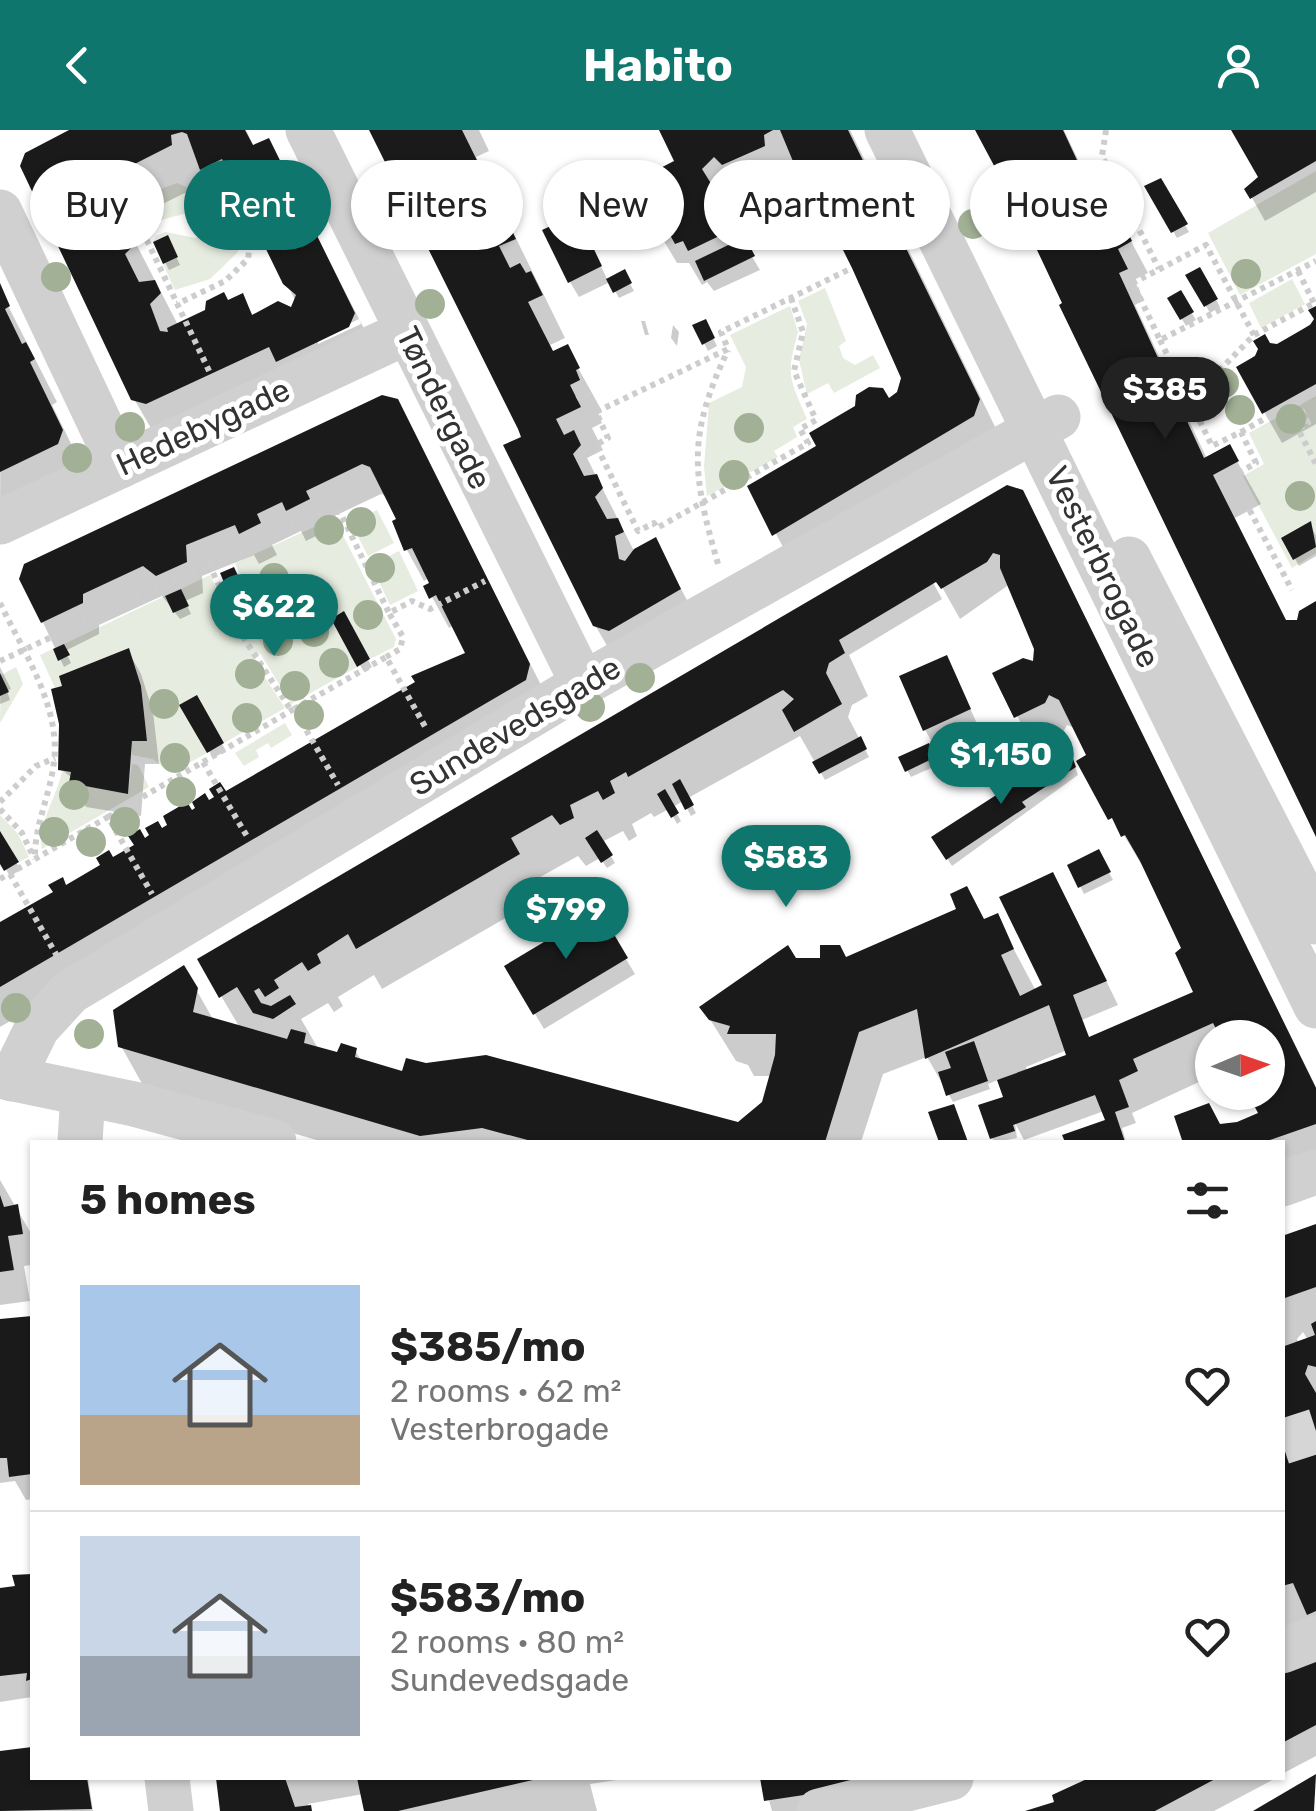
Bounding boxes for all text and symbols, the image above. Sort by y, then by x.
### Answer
icon: back [50,38,105,93]
icon: person [1211,38,1266,93]
text: Habito [583,39,733,92]
chip: Buy [30,160,164,250]
chip: Rent [184,160,331,250]
chip: Filters [351,160,523,250]
chip: New [543,160,684,250]
chip: Apartment [704,160,950,250]
chip: House [970,160,1144,250]
street label: Tøndergade [388,321,500,495]
pin: $385 [1106,357,1224,442]
street label: Hedebygade [110,370,296,484]
text: $385 [1123,370,1207,408]
street label: Vesterbrogade [1038,460,1168,674]
pin: $622 [215,574,333,659]
text: $622 [232,587,316,625]
street label: Sundevedsgade [403,648,627,804]
pin: $1,150 [920,722,1082,807]
text: $1,150 [950,735,1052,773]
pin: $583 [727,825,845,910]
text: $583 [744,838,828,876]
pin: $799 [507,877,625,962]
text: $799 [526,890,606,928]
north arrow [1195,1020,1285,1110]
map controls [1195,1020,1285,1110]
icon: filters [1180,1173,1235,1228]
text: 5 homes [80,1175,256,1225]
text: $385/mo [390,1322,586,1372]
icon: home [160,1325,280,1445]
icon: heart [1180,1358,1235,1413]
text: 2 rooms · 62 m² [390,1372,622,1410]
text: Vesterbrogade [390,1410,609,1448]
text: $583/mo [390,1573,586,1623]
icon: home [160,1576,280,1696]
icon: heart [1180,1609,1235,1664]
text: 2 rooms · 80 m² [390,1623,624,1661]
text: Sundevedsgade [390,1661,629,1699]

